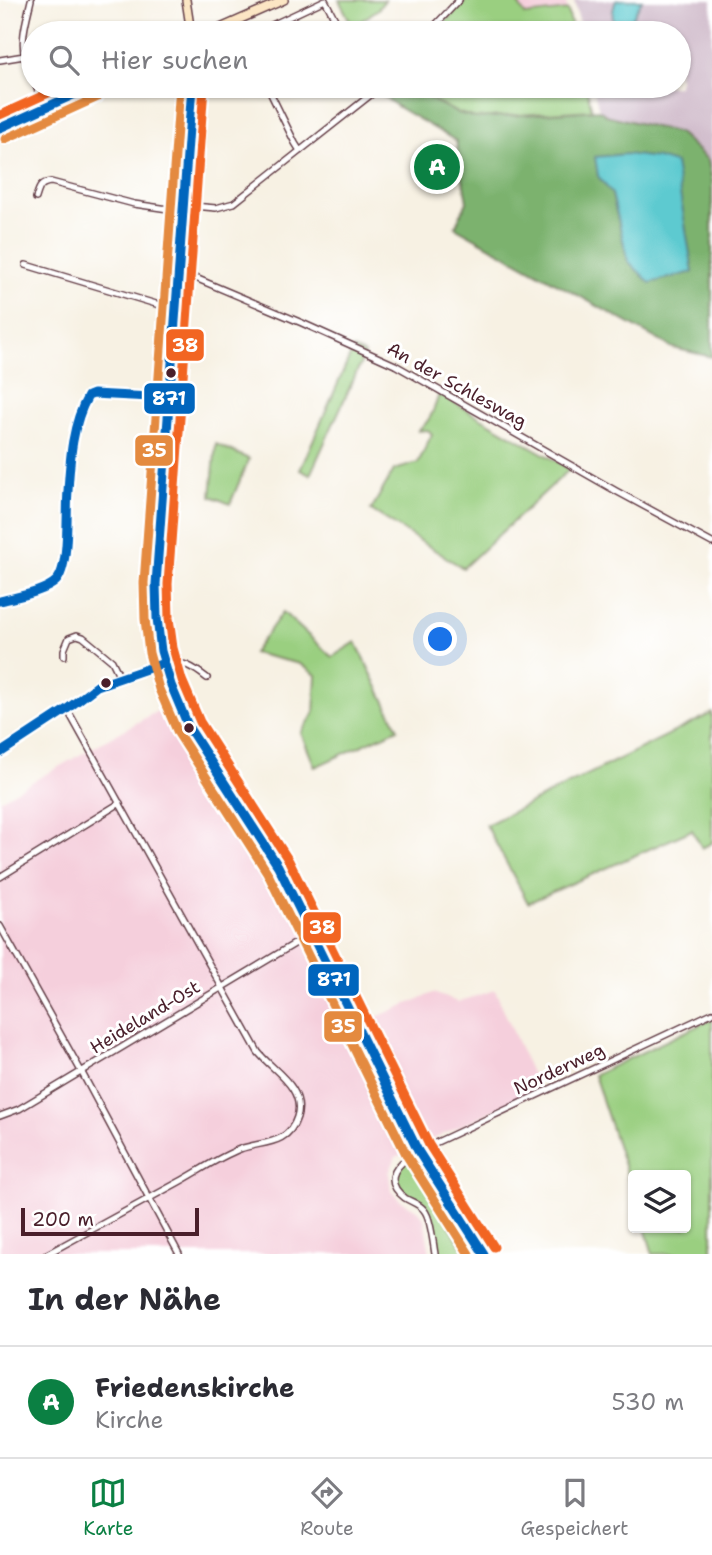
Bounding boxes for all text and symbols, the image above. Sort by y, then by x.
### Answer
search box [21,21,691,98]
icon: search [45,41,83,79]
text: Hier suchen [101,42,248,77]
pin: A [414,141,460,193]
line badge: 38 [165,328,205,362]
text: 38 [172,333,198,358]
street label: An der Schleswag [383,337,531,433]
unlabelled marker [164,366,178,380]
line badge: 871 [143,382,196,415]
text: 871 [152,386,186,411]
line badge: 35 [134,434,174,467]
text: 35 [141,438,167,463]
your location [423,622,457,656]
unlabelled marker [99,676,113,690]
unlabelled marker [182,721,196,735]
line badge: 38 [302,911,342,944]
text: 38 [309,915,335,940]
line badge: 871 [307,963,360,997]
text: 871 [317,967,351,992]
street label: Heideland-Ost [86,975,205,1059]
line badge: 35 [323,1010,363,1043]
text: 35 [330,1014,356,1039]
street label: Norderweg [510,1037,608,1101]
map controls [628,1170,691,1233]
button: layers [628,1170,691,1233]
scale bar [21,1205,200,1237]
text: 200 m [32,1207,94,1232]
text: In der Nähe [28,1279,221,1320]
text: Friedenskirche [95,1370,295,1405]
text: A [42,1387,60,1417]
text: 530 m [612,1387,684,1417]
text: Kirche [95,1405,164,1435]
tab: Karte [83,1474,134,1541]
tab: Route [300,1474,354,1541]
tab: Gespeichert [521,1474,629,1541]

